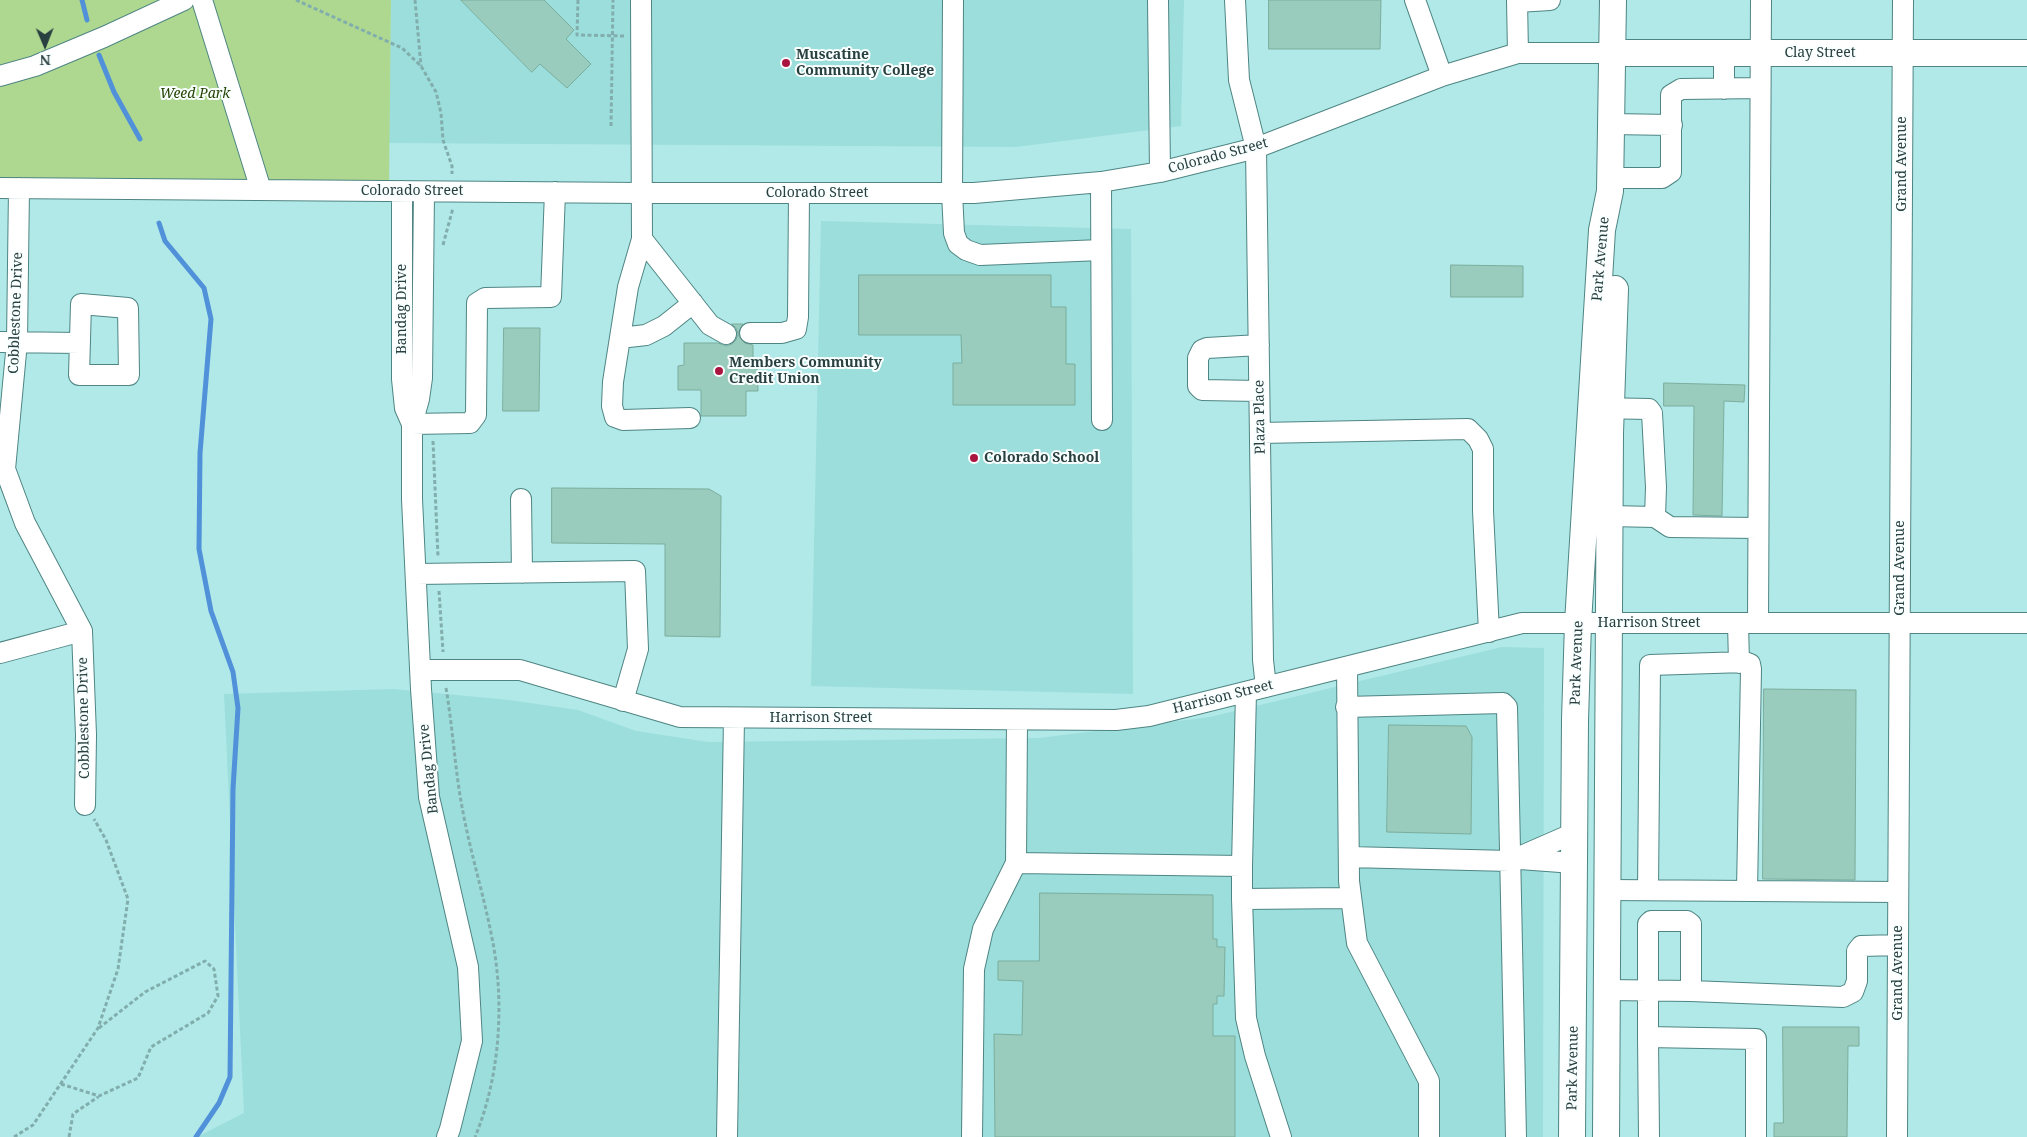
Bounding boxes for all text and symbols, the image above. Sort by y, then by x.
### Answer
north arrow [20,20,70,70]
street label: Clay Street [1784,45,1856,61]
place label: Muscatine Community College [796,47,934,80]
text: N [40,51,51,70]
marker: Muscatine Community College [780,57,792,69]
park label: Weed Park [160,86,230,102]
street label: Grand Avenue [1894,116,1910,212]
street label: Colorado Street [1166,135,1270,177]
street label: Colorado Street [361,183,463,199]
street label: Colorado Street [766,185,868,201]
street label: Park Avenue [1589,216,1613,302]
street label: Cobblestone Drive [5,252,27,374]
street label: Bandag Drive [394,264,410,354]
place label: Members Community Credit Union [729,355,882,388]
marker: Members Community Credit Union [713,365,725,377]
street label: Plaza Place [1251,380,1269,454]
place label: Colorado School [984,450,1099,466]
marker: Colorado School [968,452,980,464]
street label: Grand Avenue [1892,520,1908,616]
street label: Harrison Street [1598,615,1700,631]
street label: Park Avenue [1567,620,1587,706]
street label: Cobblestone Drive [75,657,93,779]
street label: Harrison Street [1171,676,1275,718]
street label: Harrison Street [770,710,872,726]
street label: Bandag Drive [416,723,442,815]
street label: Grand Avenue [1890,925,1906,1021]
street label: Park Avenue [1564,1025,1582,1111]

